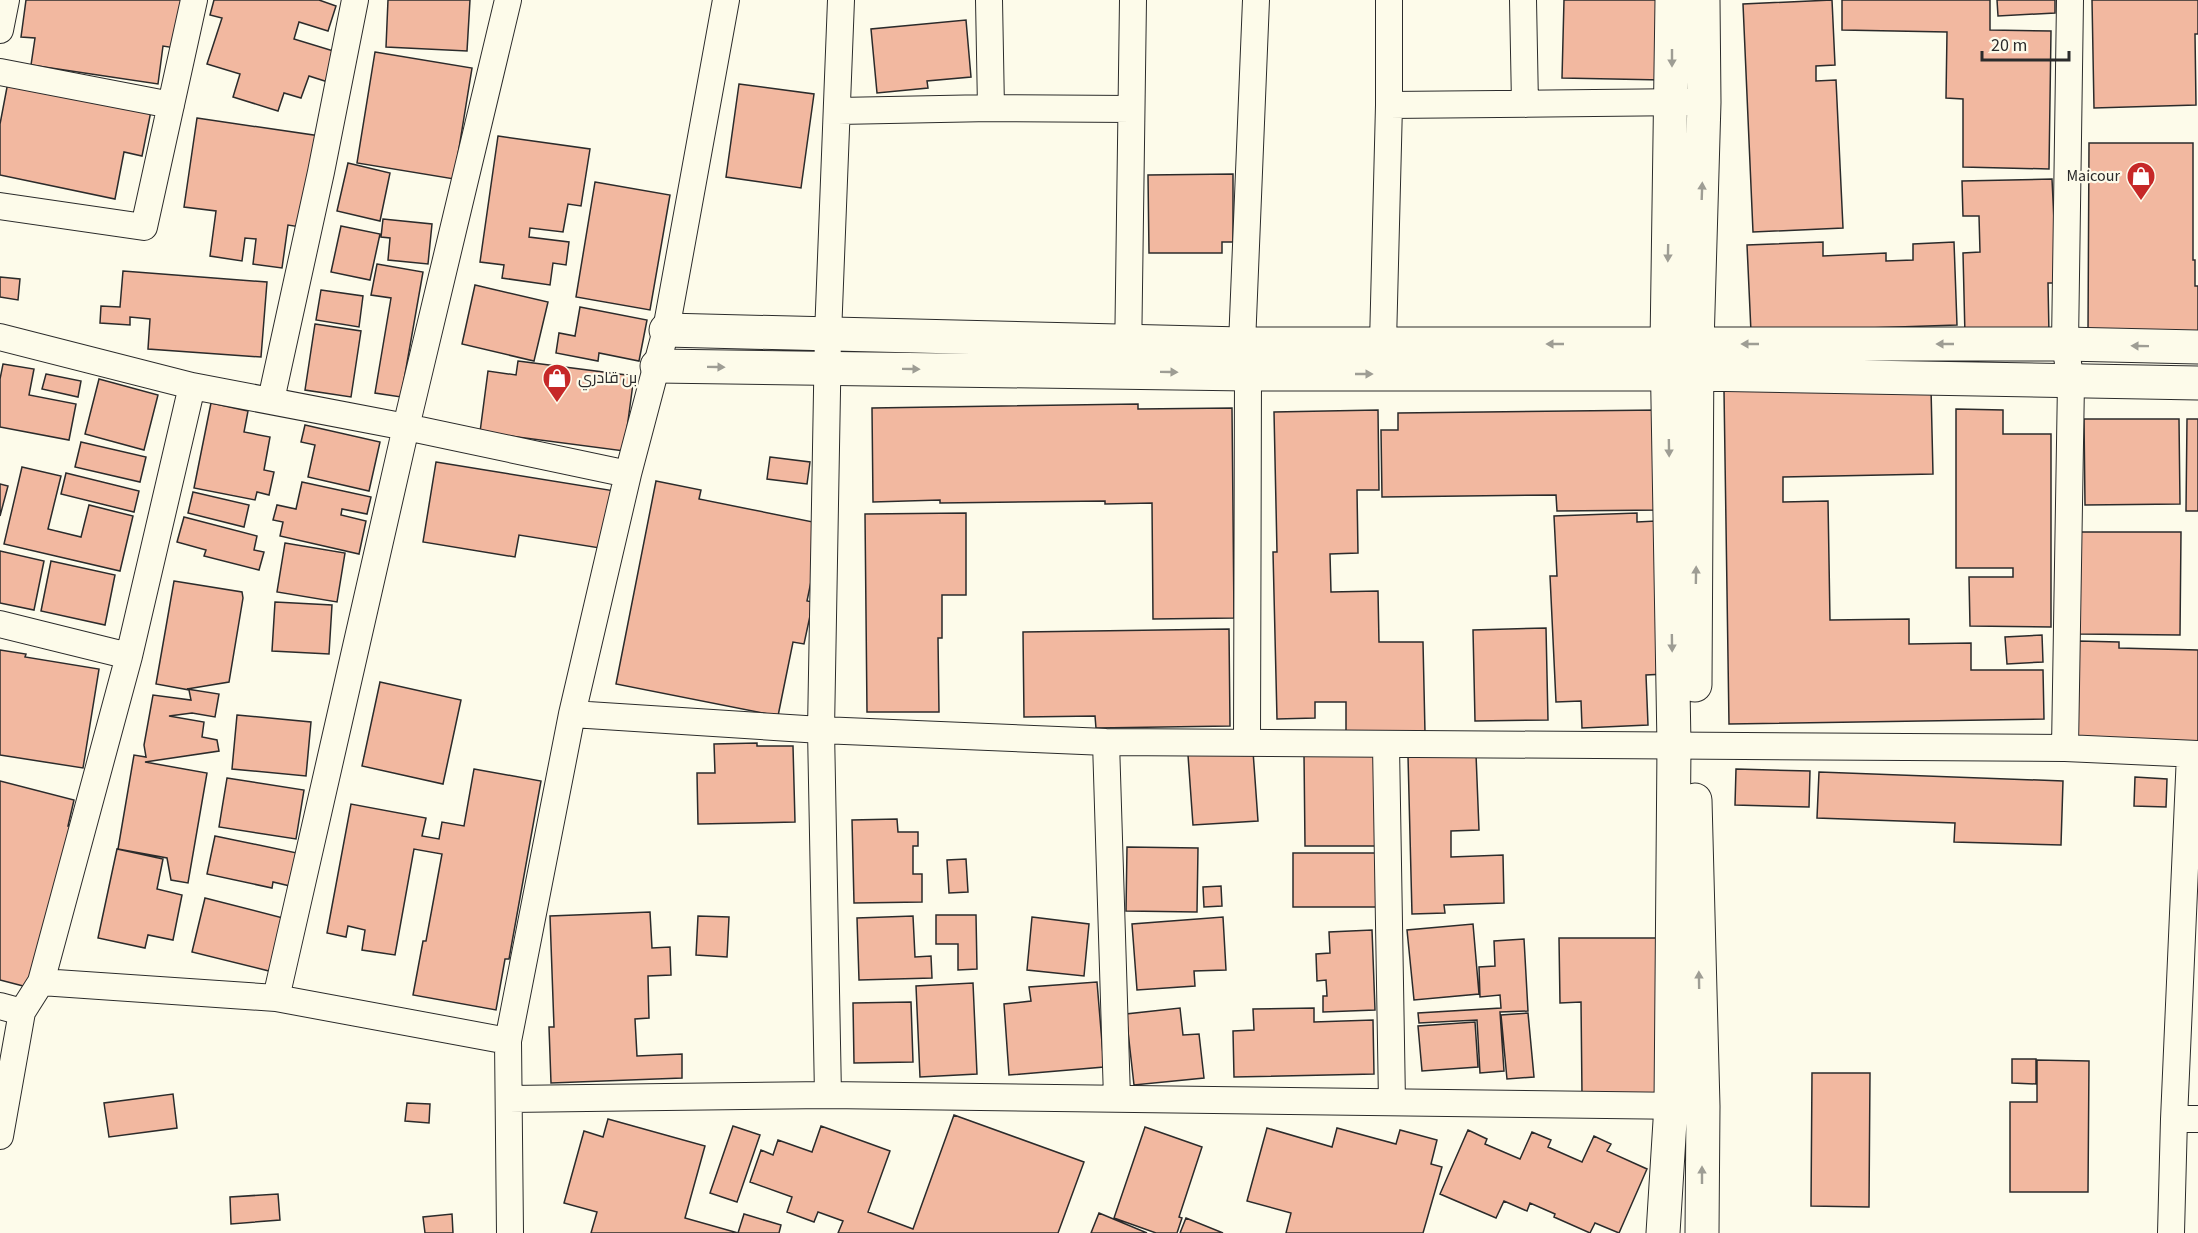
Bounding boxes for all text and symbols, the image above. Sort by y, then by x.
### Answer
scale bar [1982,24,2069,62]
text: 20 m [1991,33,2027,58]
one-way arrow [1667,49,1677,68]
shop icon: Maicour [2125,160,2157,202]
place label: Maicour [2066,165,2120,187]
one-way arrow [1697,181,1706,200]
one-way arrow [1664,244,1673,263]
one-way arrow [1545,339,1564,349]
one-way arrow [1740,339,1759,349]
one-way arrow [1935,339,1954,349]
one-way arrow [2130,341,2149,350]
shop icon: بن قادري [541,362,573,404]
one-way arrow [706,362,725,372]
one-way arrow [901,364,920,374]
place label: بن قادري [578,367,637,391]
one-way arrow [1159,368,1178,377]
one-way arrow [1354,369,1373,379]
one-way arrow [1664,439,1673,458]
one-way arrow [1691,565,1701,584]
one-way arrow [1667,634,1677,653]
one-way arrow [1695,970,1704,989]
one-way arrow [1697,1165,1707,1184]

